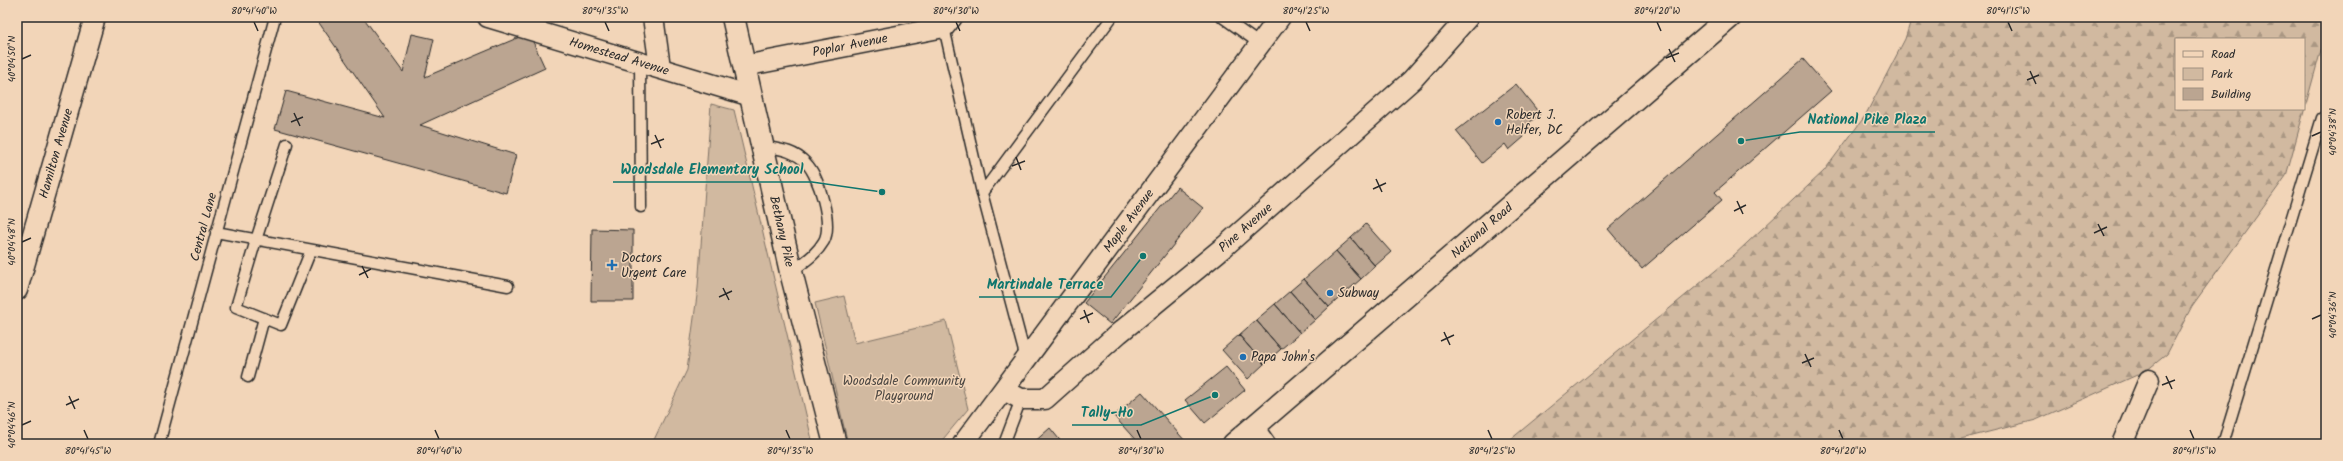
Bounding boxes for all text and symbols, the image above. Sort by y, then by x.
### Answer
text: 80°41'40"W [231,3,277,19]
text: 80°41'35"W [582,3,629,19]
text: 80°41'30"W [933,3,979,19]
text: 80°41'25"W [1283,3,1330,19]
text: 80°41'20"W [1634,3,1680,19]
text: 80°41'15"W [1986,3,2030,19]
street label: Poplar Avenue [811,28,890,63]
street label: Homestead Avenue [567,31,672,81]
text: 40°04'50"N [4,36,20,82]
legend [2175,38,2305,110]
text: Road [2211,45,2236,64]
text: Park [2211,65,2233,84]
text: Building [2211,85,2251,104]
place label: Robert J. Helfer, DC [1506,105,1563,141]
street label: Hamilton Avenue [33,106,79,201]
callout: National Pike Plaza [1800,106,1935,132]
text: 40°04'38"N [2325,108,2341,156]
text: National Pike Plaza [1807,109,1927,131]
marker: Robert J. Helfer, DC [1493,117,1503,127]
callout: Woodsdale Elementary School [613,156,812,182]
text: Woodsdale Elementary School [621,159,804,181]
street label: Maple Avenue [1098,184,1160,257]
street label: Central Lane [185,190,223,264]
street label: Bethany Pike [763,194,800,269]
street label: National Road [1446,197,1518,264]
street label: Pine Avenue [1214,198,1277,258]
text: 40°04'48"N [4,218,20,266]
place label: Doctors Urgent Care [621,248,686,284]
marker: Doctors Urgent Care [606,259,618,271]
callout: Martindale Terrace [979,271,1111,297]
text: Martindale Terrace [987,274,1103,296]
place label: Subway [1338,283,1380,304]
marker: Subway [1325,288,1335,298]
text: 40°04'36"N [2325,291,2341,339]
place label: Papa John's [1251,347,1315,368]
marker: Papa John's [1238,352,1248,362]
park label: Woodsdale Community Playground [843,371,966,407]
callout: Tally-Ho [1072,399,1141,425]
text: 40°04'46"N [4,401,20,449]
text: Tally-Ho [1081,402,1134,424]
text: 80°41'45"W [65,443,111,459]
text: 80°41'40"W [416,443,462,459]
text: 80°41'35"W [767,443,814,459]
text: 80°41'30"W [1118,443,1164,459]
text: 80°41'25"W [1469,443,1516,459]
text: 80°41'20"W [1820,443,1866,459]
text: 80°41'15"W [2172,443,2216,459]

